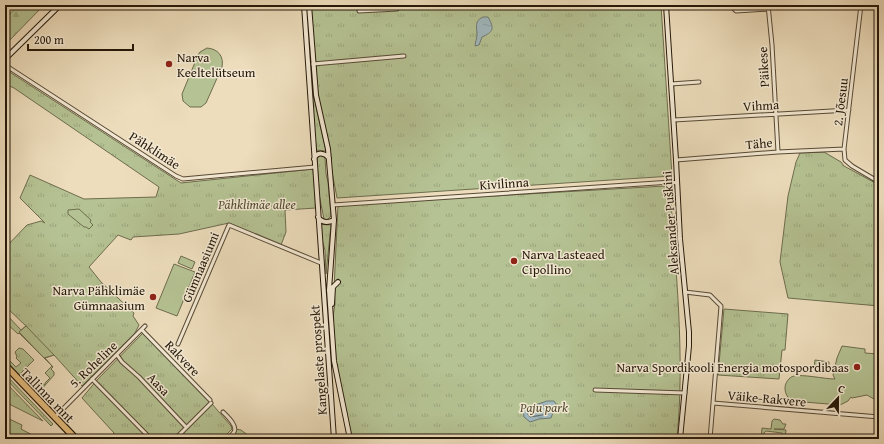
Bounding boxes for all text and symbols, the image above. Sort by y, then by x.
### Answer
scale bar [28,26,133,52]
text: 200 m [34,31,64,48]
street label: Päikese [753,46,774,88]
place label: Narva Keeltelütseum [177,48,256,82]
marker: Narva Keeltelütseum [164,59,174,69]
street label: 2. Jõesuu [828,77,853,127]
street label: Vihma [742,95,780,116]
street label: Pähklimäe [126,127,184,174]
street label: Tähe [745,133,773,154]
street label: Aleksander Puškini [657,170,684,276]
street label: Kivilinna [479,172,530,195]
park label: Pähklimäe allee [217,195,296,214]
street label: Gümnaasiumi [177,229,224,305]
place label: Narva Lasteaed Cipollino [522,245,605,279]
marker: Narva Lasteaed Cipollino [509,256,519,266]
place label: Narva Pähklimäe Gümnaasium [53,281,145,315]
marker: Narva Pähklimäe Gümnaasium [148,292,158,302]
street label: Kangelaste prospekt [305,304,332,416]
street label: Rakvere [161,336,205,381]
street label: 5. Roheline [65,337,122,392]
place label: Narva Spordikooli Energia motospordibaas [616,358,849,377]
marker: Narva Spordikooli Energia motospordibaas [852,362,862,372]
street label: Tallinna mnt [16,364,79,427]
street label: Aasa [143,369,175,401]
north arrow [818,378,858,418]
text: С [836,380,848,397]
street label: Väike-Rakvere [727,386,807,411]
park label: Paju park [519,398,568,417]

